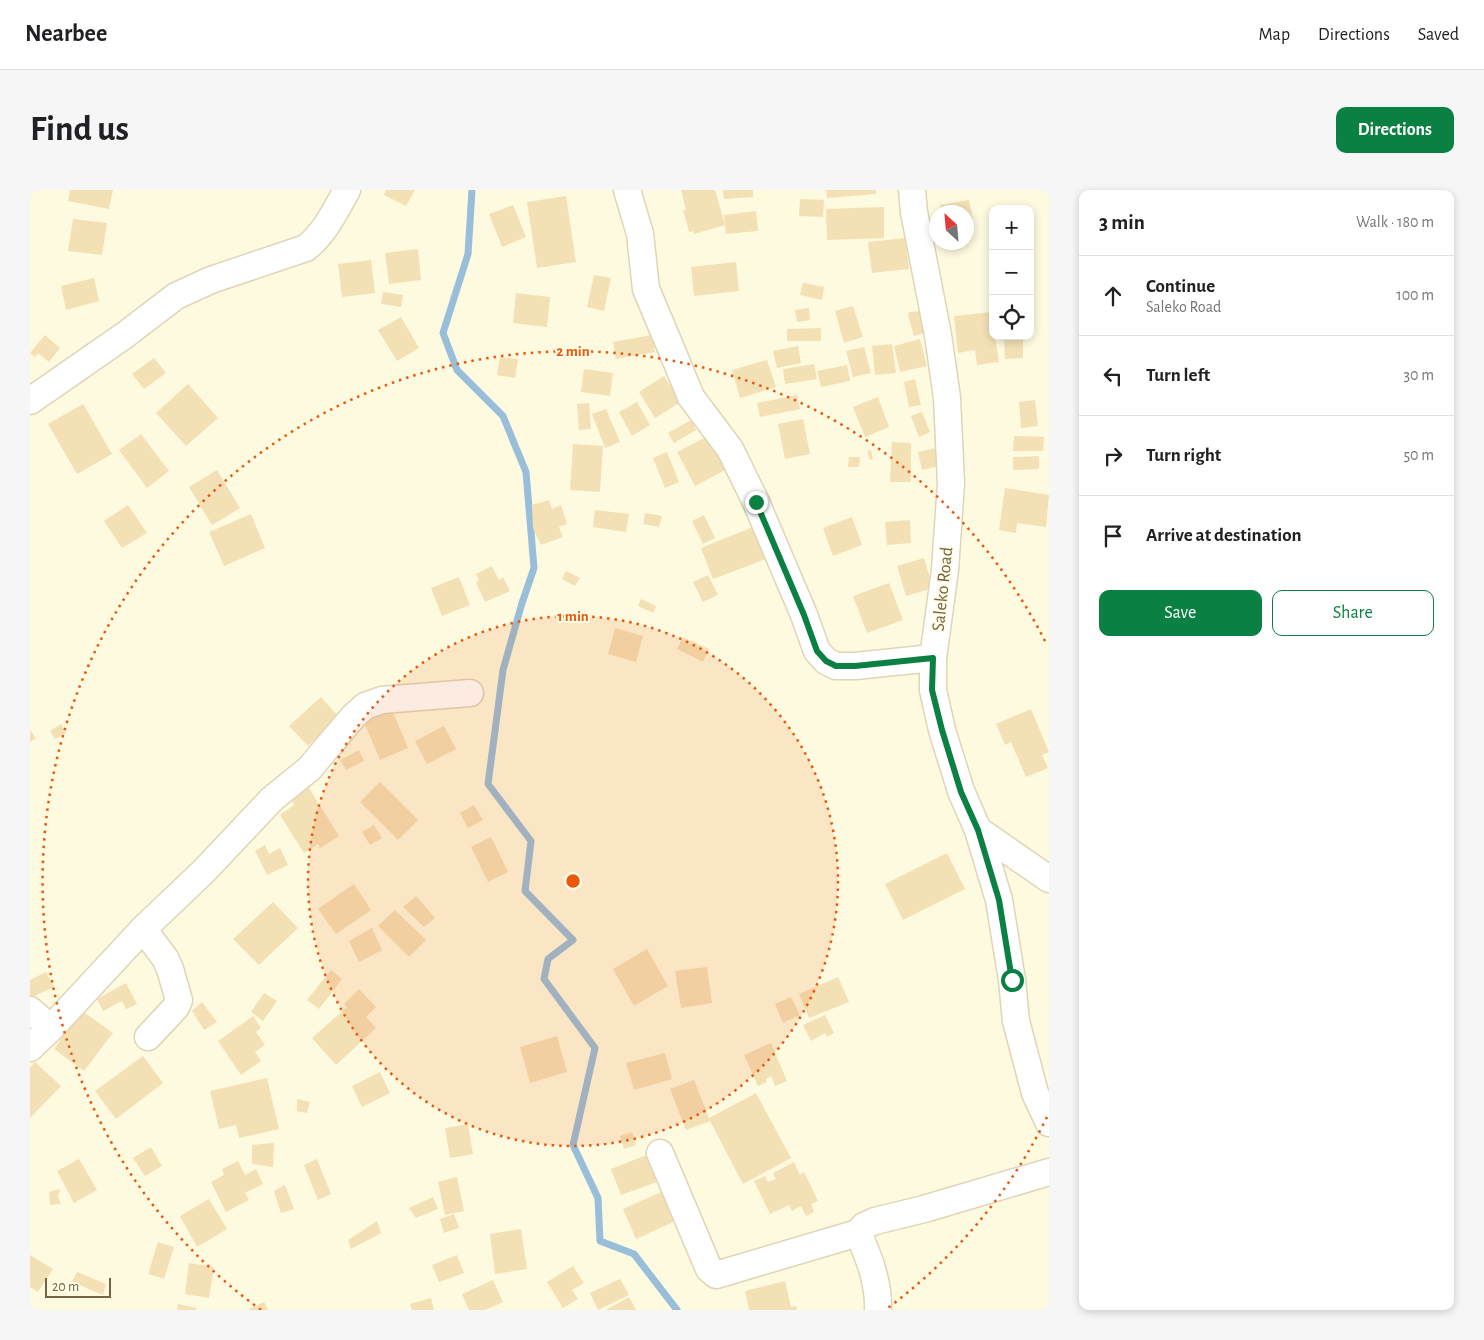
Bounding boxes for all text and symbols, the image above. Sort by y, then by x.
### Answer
text: Nearbee [25,22,107,46]
text: Map [1259,26,1290,44]
text: Directions [1318,26,1390,44]
text: Saved [1418,26,1459,44]
button: Directions [1336,107,1454,153]
text: Find us [30,112,129,147]
north arrow [929,205,974,250]
map controls [989,205,1034,340]
button: + [989,205,1034,250]
text: 3 min [1099,212,1145,233]
text: Walk · 180 m [1356,214,1434,230]
button: − [989,250,1034,295]
text: Continue [1146,277,1215,296]
icon: ahead [1099,282,1127,310]
text: 100 m [1396,287,1434,303]
button: locate [989,295,1034,340]
text: Saleko Road [1146,299,1221,315]
text: 2 min [556,344,590,359]
icon: left [1099,362,1127,390]
text: Turn left [1146,366,1210,385]
text: 30 m [1404,367,1434,383]
icon: right [1099,442,1127,470]
text: Turn right [1146,446,1221,465]
text: 50 m [1403,447,1434,463]
route end [745,491,768,514]
icon: arrive [1099,522,1127,550]
text: Arrive at destination [1146,526,1302,545]
street label: Saleko Road [930,546,956,632]
button: Save [1099,590,1262,636]
button: Share [1272,590,1434,636]
text: 1 min [557,609,589,624]
centre of rings [564,872,582,890]
route start [1001,969,1024,992]
scale bar [45,1275,111,1298]
text: 20 m [52,1280,79,1294]

